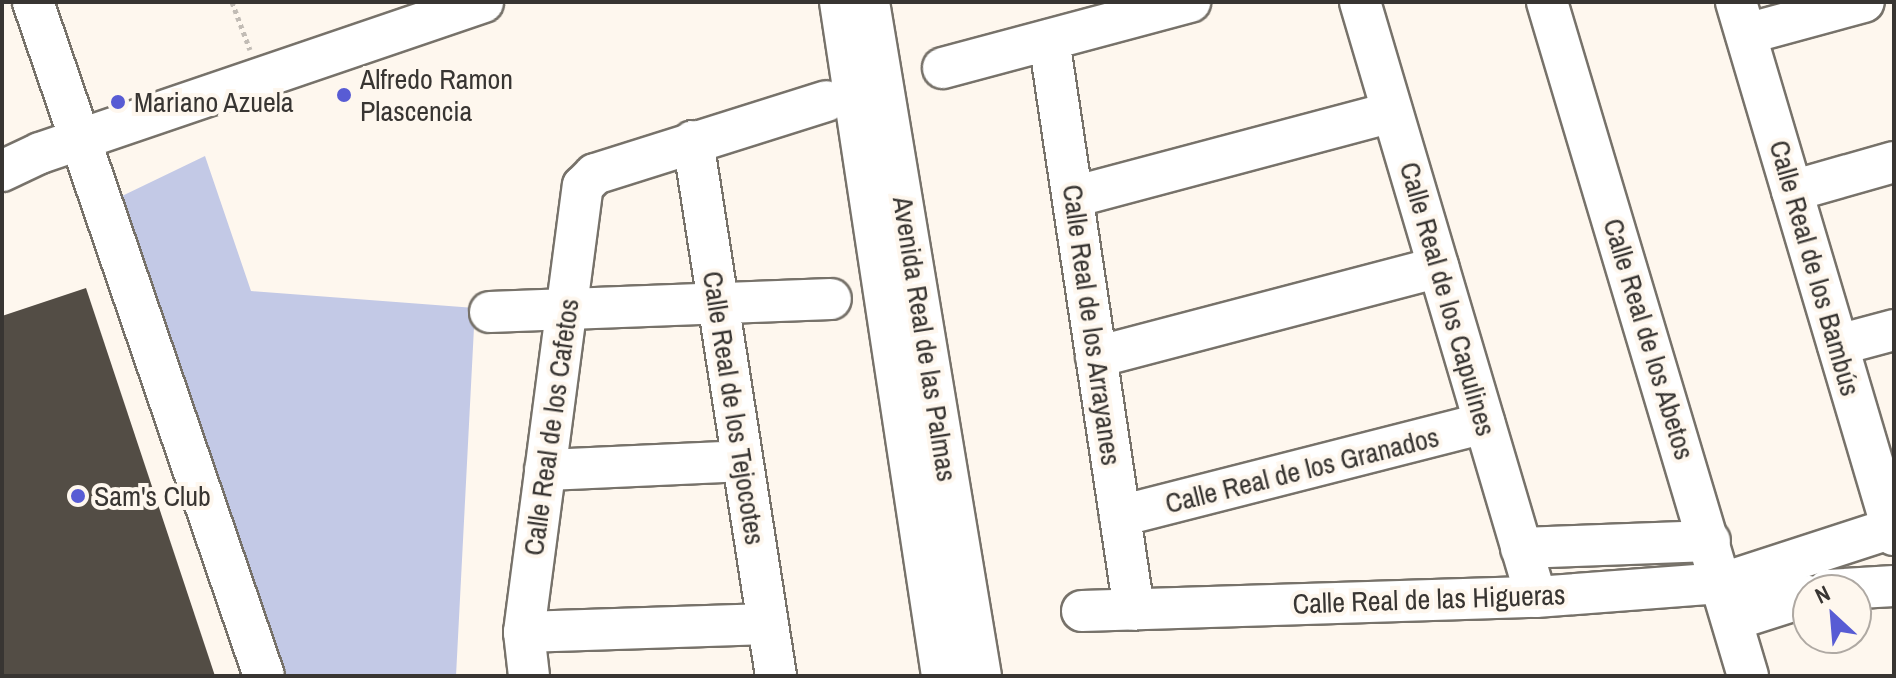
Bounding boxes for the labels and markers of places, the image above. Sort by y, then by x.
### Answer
place label: Alfredo Ramon Plascencia [360,62,513,128]
place label: Mariano Azuela [134,85,295,119]
marker: Alfredo Ramon Plascencia [335,86,353,104]
marker: Mariano Azuela [109,93,127,111]
place label: Sam's Club [94,479,211,513]
marker: Sam's Club [69,487,87,505]

